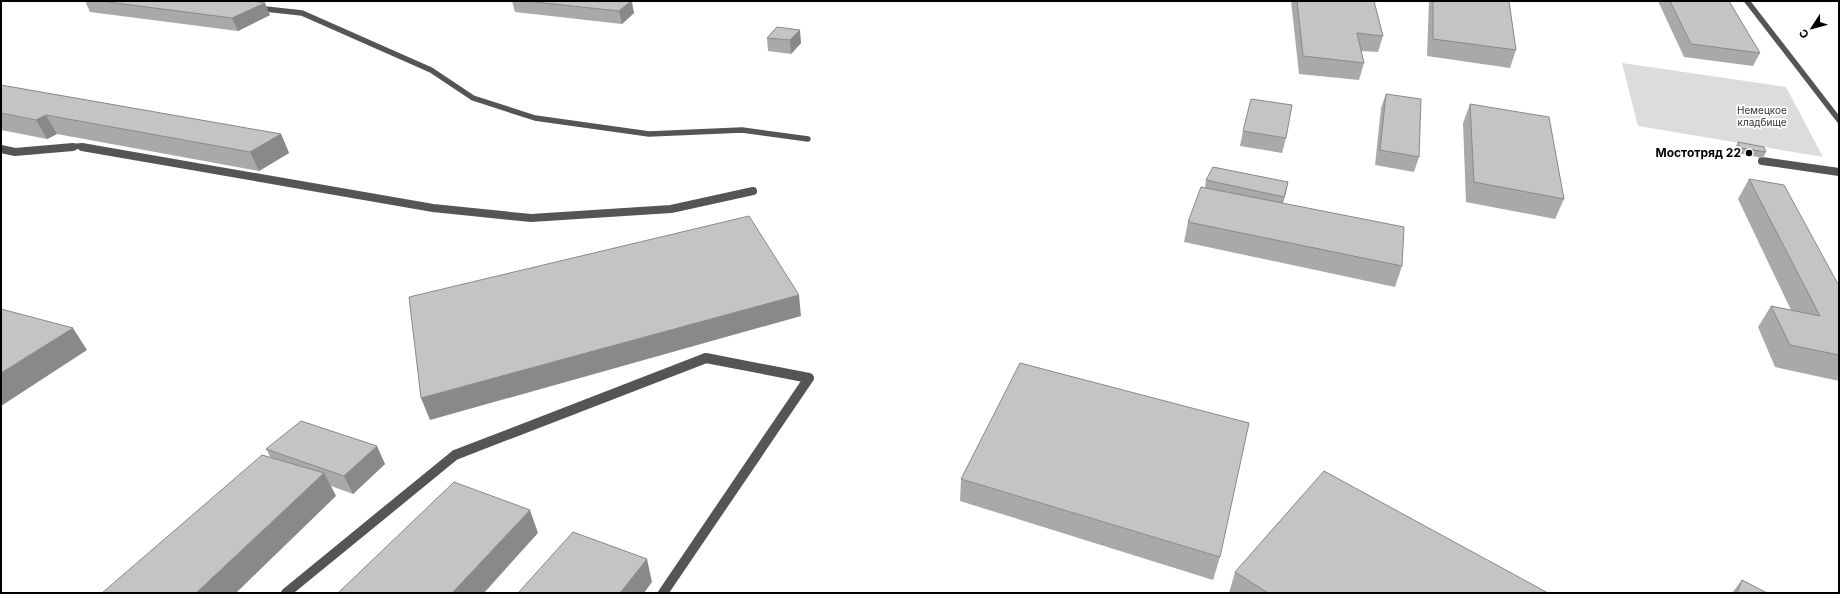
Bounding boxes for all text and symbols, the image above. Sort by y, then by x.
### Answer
north arrow [1792,8,1832,48]
text: С [1796,26,1812,41]
park label: Немецкое кладбище [1737,104,1787,128]
place label: Мостотряд 22 [1656,145,1741,160]
marker: Мостотряд 22 [1744,148,1754,158]

